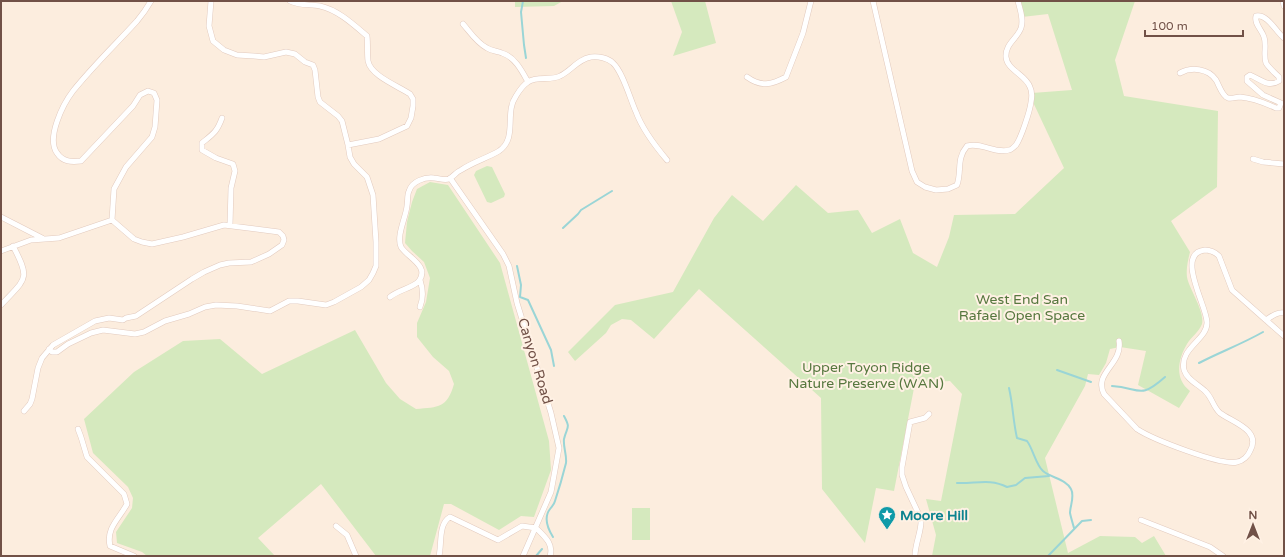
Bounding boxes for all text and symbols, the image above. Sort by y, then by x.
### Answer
scale bar [1145,12,1243,38]
text: 100 m [1151,19,1188,33]
park label: West End San Rafael Open Space [959,291,1085,324]
street label: Canyon Road [514,316,556,406]
park label: Upper Toyon Ridge Nature Preserve (WAN) [788,359,944,392]
place icon: Moore Hill [877,505,897,530]
north arrow [1233,505,1273,545]
place label: Moore Hill [900,507,968,524]
text: N [1249,509,1257,522]

